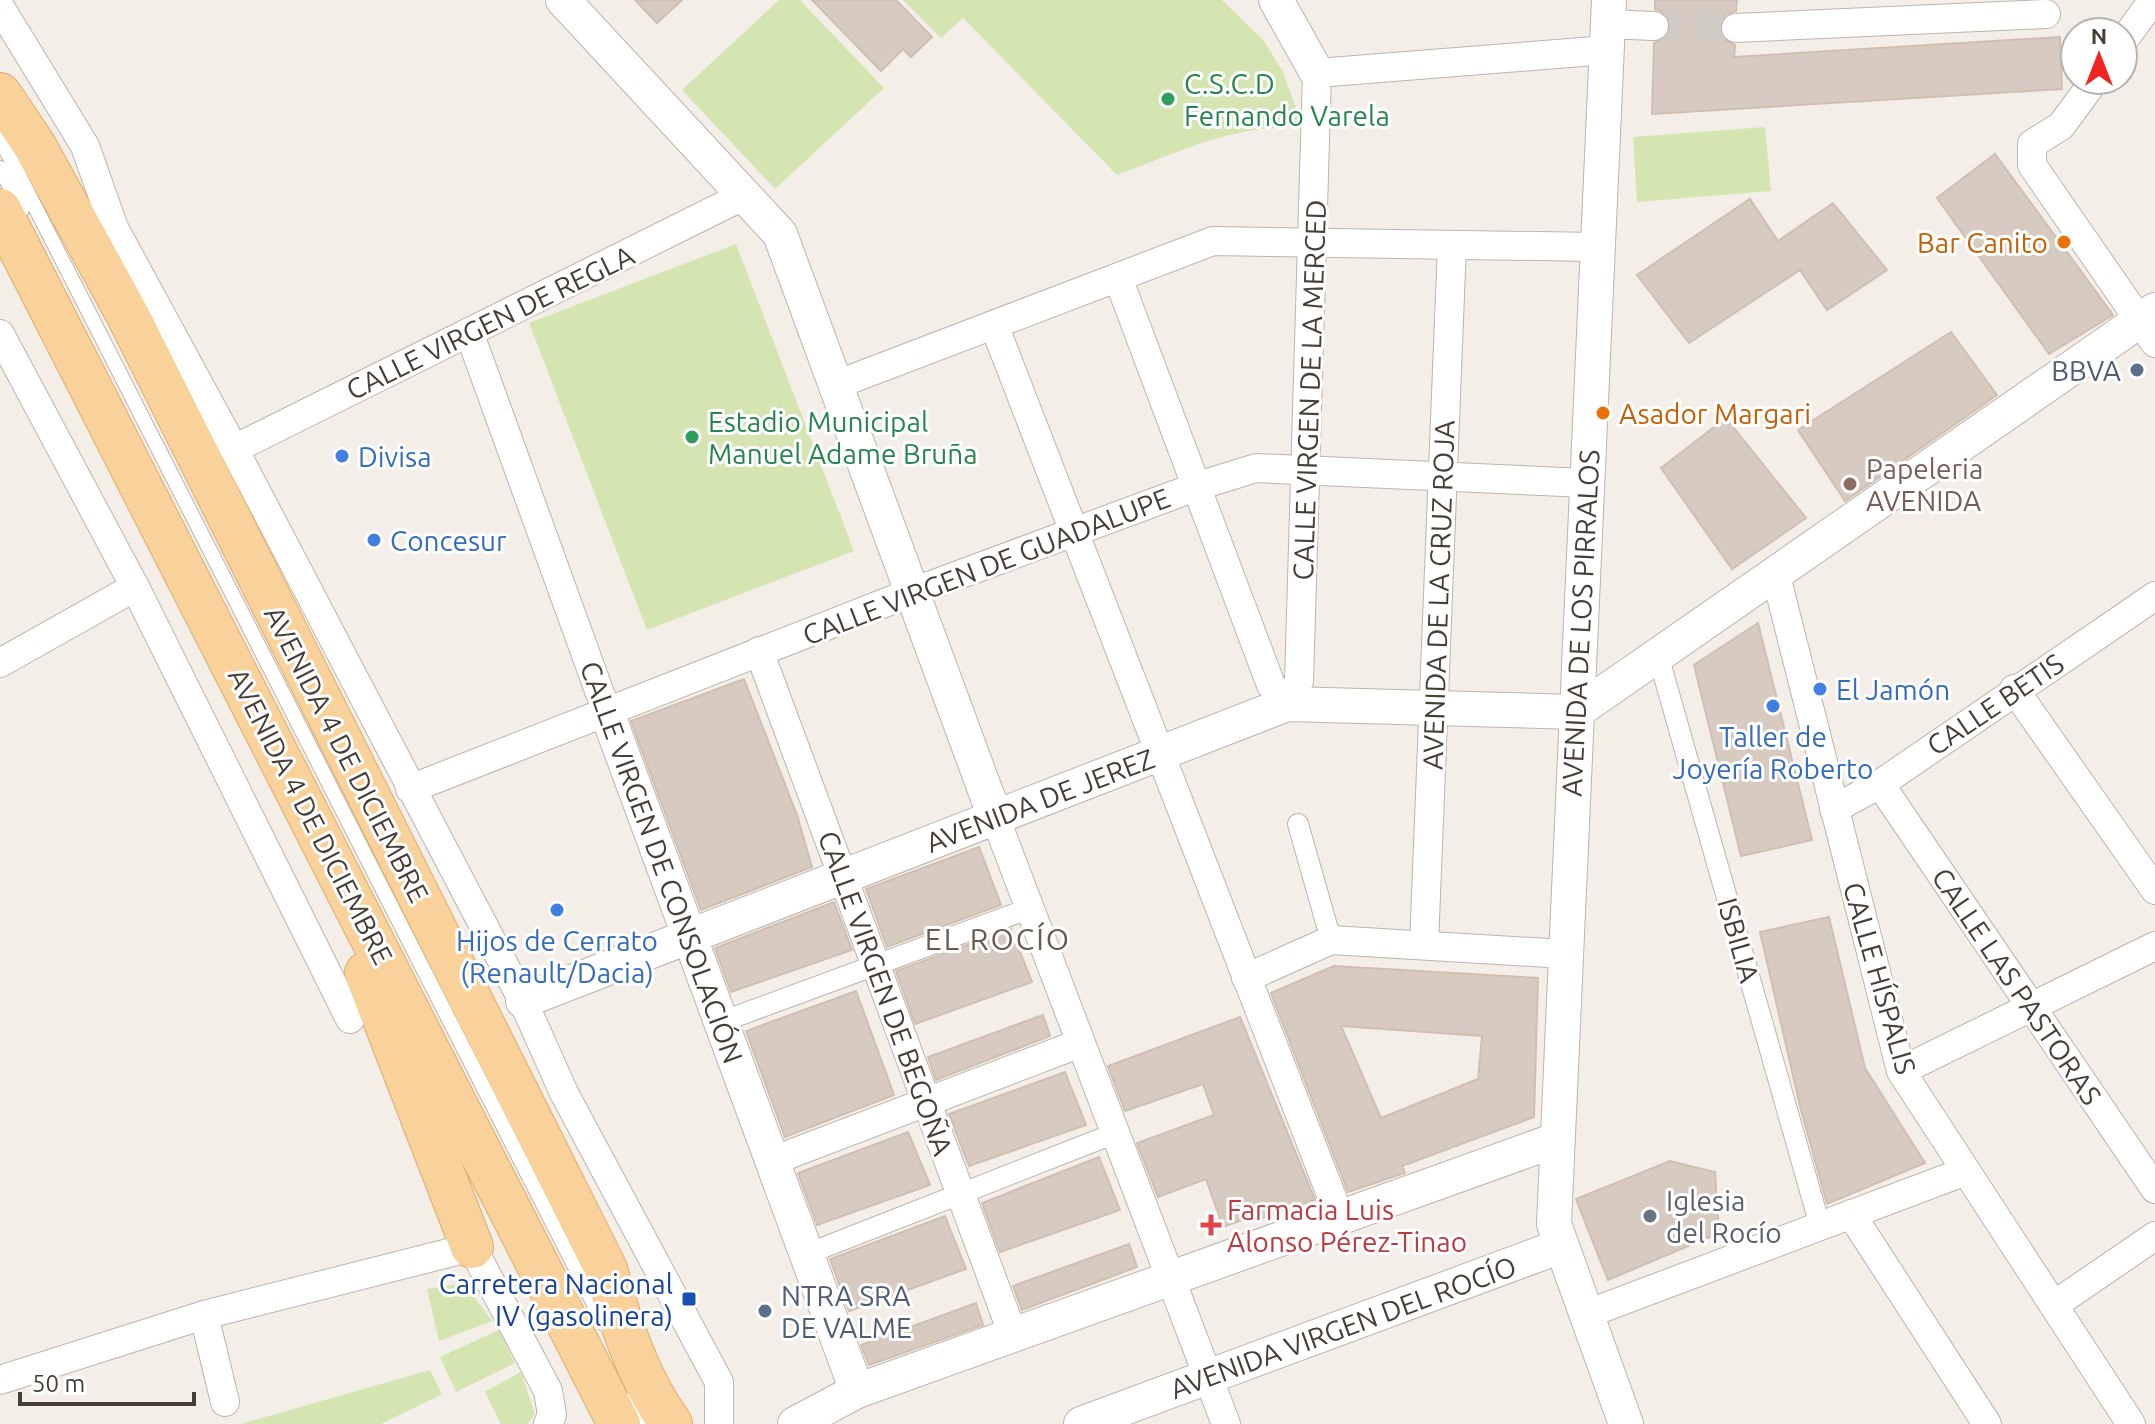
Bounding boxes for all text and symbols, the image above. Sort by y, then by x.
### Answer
north arrow [2059,16,2139,96]
text: N [2091,23,2107,48]
place label: C.S.C.D Fernando Varela [1184,68,1390,131]
marker: C.S.C.D Fernando Varela [1159,90,1177,108]
street label: CALLE VIRGEN DE LA MERCED [1287,199,1331,581]
place label: Bar Canito [1917,227,2048,258]
marker: Bar Canito [2055,233,2073,251]
street label: CALLE VIRGEN DE REGLA [341,239,639,405]
place label: BBVA [2051,355,2121,386]
marker: BBVA [2128,361,2146,379]
place label: Asador Margari [1619,398,1811,429]
marker: Asador Margari [1594,404,1612,422]
place label: Estadio Municipal Manuel Adame Bruña [708,406,978,469]
street label: AVENIDA DE LA CRUZ ROJA [1416,420,1460,770]
marker: Estadio Municipal Manuel Adame Bruña [683,428,701,446]
place label: Divisa [358,441,432,472]
marker: Divisa [333,447,351,465]
street label: AVENIDA DE LOS PIRRALOS [1555,449,1605,797]
place label: Papeleria AVENIDA [1866,453,1983,516]
marker: Papeleria AVENIDA [1841,475,1859,493]
street label: CALLE VIRGEN DE GUADALUPE [798,482,1174,650]
place label: Concesur [390,525,507,556]
marker: Concesur [365,531,383,549]
street label: AVENIDA 4 DE DICIEMBRE [258,600,436,908]
street label: CALLE BETIS [1921,647,2069,761]
street label: CALLE VIRGEN DE CONSOLACIÓN [575,656,750,1067]
street label: AVENIDA 4 DE DICIEMBRE [222,662,400,970]
place label: El Jamón [1836,674,1950,705]
marker: El Jamón [1811,680,1829,698]
marker: Taller de Joyería Roberto [1764,697,1782,715]
place label: Taller de Joyería Roberto [1673,721,1873,784]
street label: AVENIDA DE JEREZ [922,742,1158,858]
street label: CALLE VIRGEN DE BEGOÑA [813,827,959,1159]
street label: CALLE LAS PASTORAS [1926,862,2108,1110]
street label: CALLE HÍSPALIS [1838,878,1923,1077]
street label: ISBILIA [1712,894,1766,986]
marker: Hijos de Cerrato (Renault/Dacia) [548,901,566,919]
district label: EL ROCÍO [925,921,1071,956]
place label: Hijos de Cerrato (Renault/Dacia) [456,925,658,989]
place label: Iglesia del Rocío [1666,1185,1782,1248]
place label: Farmacia Luis Alonso Pérez-Tinao [1227,1194,1467,1257]
marker: Iglesia del Rocío [1641,1207,1659,1225]
marker: Farmacia Luis Alonso Pérez-Tinao [1202,1216,1220,1234]
street label: AVENIDA VIRGEN DEL ROCÍO [1166,1249,1520,1404]
place label: Carretera Nacional IV (gasolinera) [439,1268,673,1332]
place label: NTRA SRA DE VALME [781,1280,912,1343]
marker: Carretera Nacional IV (gasolinera) [680,1290,698,1308]
marker: NTRA SRA DE VALME [756,1302,774,1320]
scale bar [20,1356,194,1406]
text: 50 m [32,1370,85,1397]

